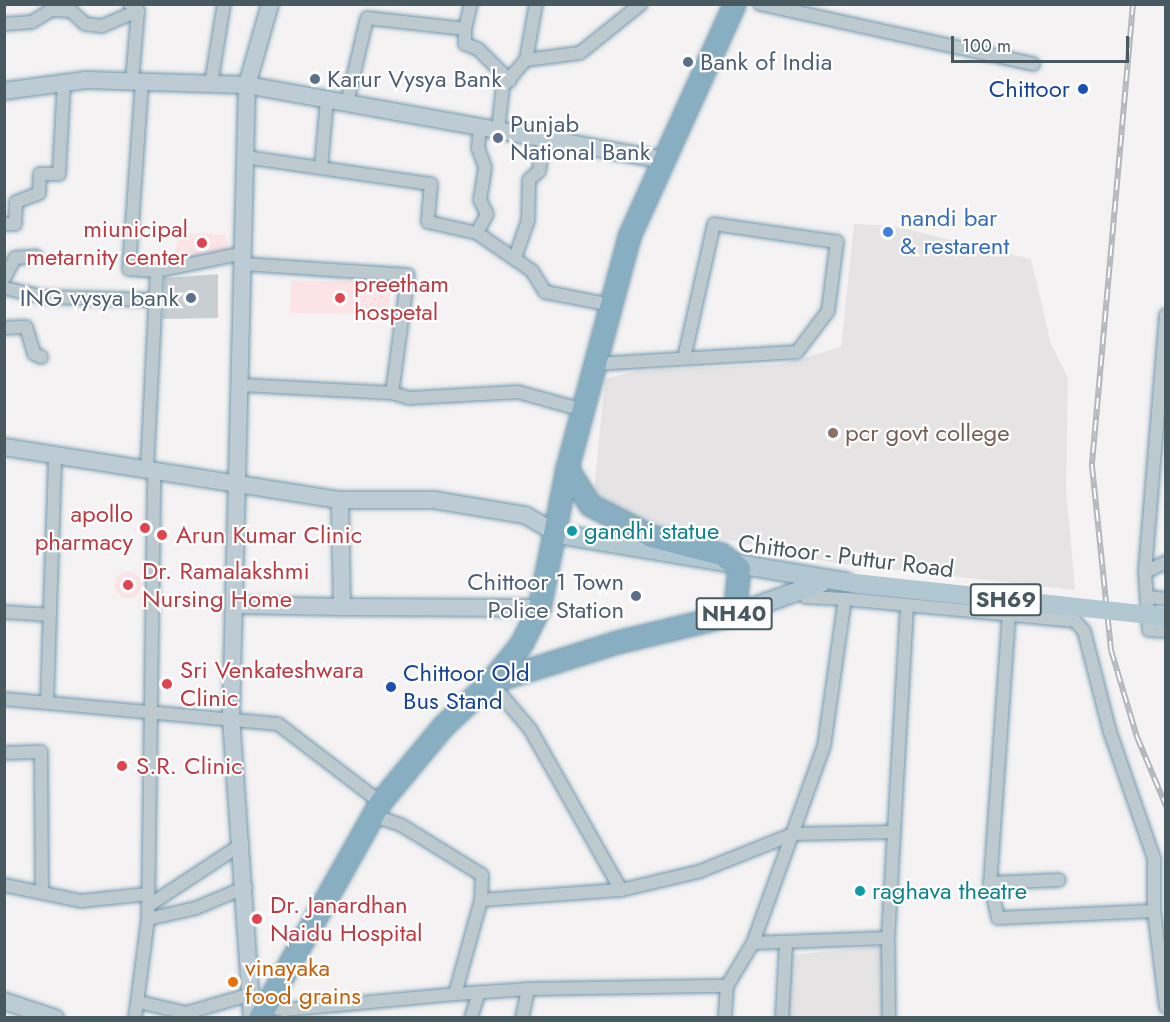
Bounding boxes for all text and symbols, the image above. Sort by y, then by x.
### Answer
scale bar [954,24,1132,62]
text: 100 m [962,33,1011,59]
place label: Bank of India [700,48,832,76]
marker: Bank of India [681,55,695,69]
place label: Karur Vysya Bank [327,65,502,93]
marker: Karur Vysya Bank [308,72,322,86]
place label: Chittoor [989,75,1070,103]
marker: Chittoor [1074,80,1092,98]
place label: Punjab National Bank [510,110,650,166]
marker: Punjab National Bank [491,131,505,145]
place label: nandi bar & restarent [900,204,1009,260]
place label: miunicipal metarnity center [26,215,188,271]
marker: nandi bar & restarent [881,225,895,239]
marker: miunicipal metarnity center [193,234,211,252]
place label: preetham hospetal [354,270,449,326]
place label: ING vysya bank [20,284,179,312]
marker: preetham hospetal [331,289,349,307]
marker: ING vysya bank [184,291,198,305]
place label: pcr govt college [845,419,1010,447]
marker: pcr govt college [826,426,840,440]
place label: apollo pharmacy [35,500,133,556]
place label: gandhi statue [584,517,719,545]
marker: apollo pharmacy [138,521,152,535]
place label: Arun Kumar Clinic [176,521,362,549]
marker: gandhi statue [565,524,579,538]
marker: Arun Kumar Clinic [153,526,171,544]
street label: Chittoor - Puttur Road [736,528,956,584]
place label: Dr. Ramalakshmi Nursing Home [142,557,310,613]
place label: Chittoor 1 Town Police Station [467,568,624,624]
marker: Dr. Ramalakshmi Nursing Home [119,576,137,594]
road number: SH69 [968,581,1044,619]
marker: Chittoor 1 Town Police Station [629,589,643,603]
road number: NH40 [695,595,773,633]
place label: Sri Venkateshwara Clinic [180,656,364,712]
place label: Chittoor Old Bus Stand [403,659,530,715]
marker: Sri Venkateshwara Clinic [158,675,176,693]
marker: Chittoor Old Bus Stand [384,680,398,694]
place label: S.R. Clinic [136,752,243,780]
marker: S.R. Clinic [113,757,131,775]
place label: raghava theatre [872,877,1027,905]
marker: raghava theatre [853,884,867,898]
place label: Dr. Janardhan Naidu Hospital [270,891,423,947]
marker: Dr. Janardhan Naidu Hospital [248,910,266,928]
place label: vinayaka food grains [245,954,361,1010]
marker: vinayaka food grains [226,975,240,989]

